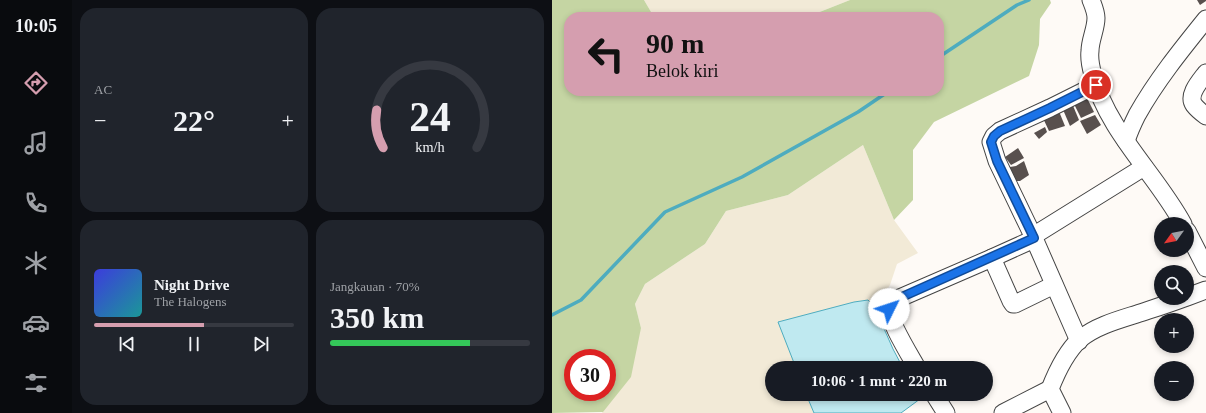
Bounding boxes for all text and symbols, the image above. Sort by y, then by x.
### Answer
text: 10:05 [15,16,57,36]
icon: left [580,28,632,80]
text: 90 m [646,28,704,59]
text: Belok kiri [646,61,719,81]
pin [1079,68,1113,102]
icon: directions [22,69,50,97]
icon: arrive [1085,74,1107,96]
text: AC [94,82,112,97]
text: 24 [409,94,451,140]
text: 22° [173,104,215,137]
text: − [94,108,106,133]
text: + [282,108,294,133]
icon: music [22,129,50,157]
text: km/h [415,138,445,154]
icon: phone [22,189,50,217]
north arrow [1154,217,1194,257]
map controls [1154,217,1194,401]
icon: climate [22,249,50,277]
button: search [1154,265,1194,305]
text: Night Drive [154,277,229,293]
text: Jangkauan · 70% [330,279,420,294]
position arrow [868,288,910,330]
text: The Halogens [154,294,227,309]
text: 350 km [330,301,424,334]
icon: car [22,309,50,337]
button: + [1154,313,1194,353]
icon: previous [116,333,138,355]
icon: pause [183,333,205,355]
icon: next [250,333,272,355]
speed limit sign: 30 [564,349,616,401]
button: − [1154,361,1194,401]
icon: filters [22,369,50,397]
text: 10:06 · 1 mnt · 220 m [811,373,947,389]

